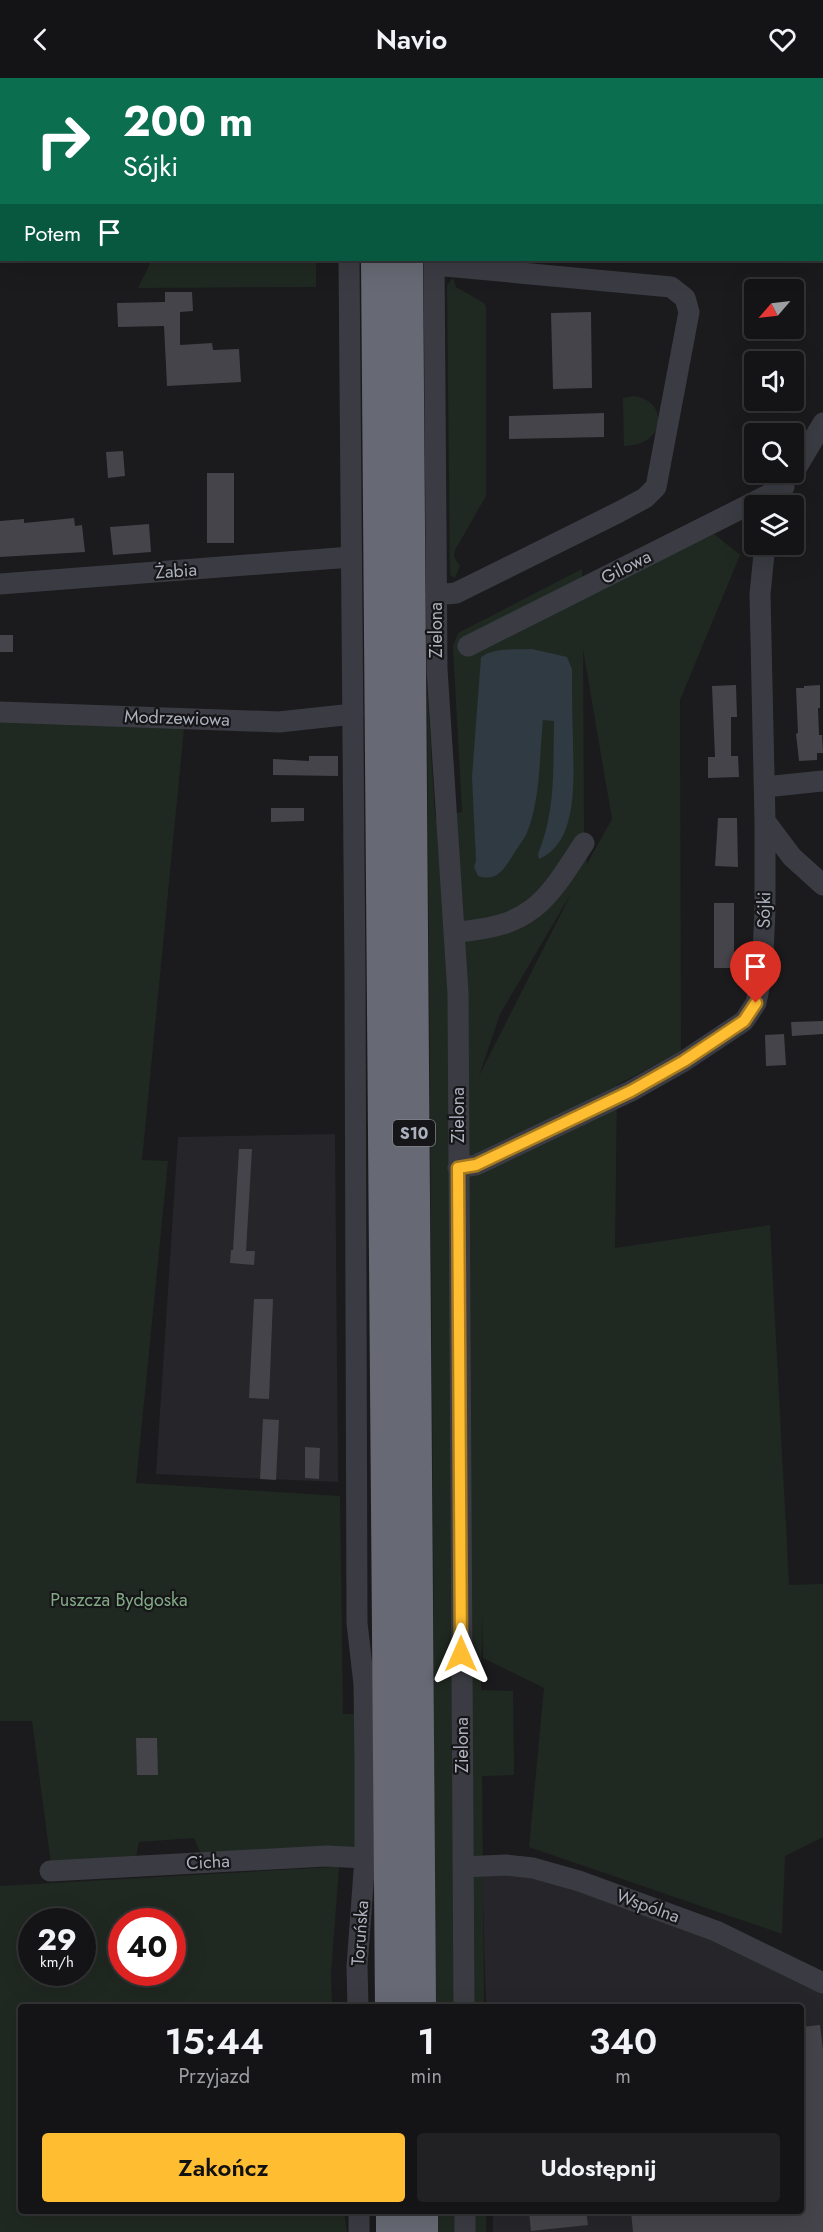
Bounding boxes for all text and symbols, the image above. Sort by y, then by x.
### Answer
text: Navio [376,20,447,59]
icon: back [24,23,57,56]
icon: heart [766,23,799,56]
text: 200 m [123,91,253,152]
icon: right [24,102,102,180]
text: Sójki [123,147,178,186]
icon: arrive [93,216,126,249]
text: Potem [24,217,81,249]
north arrow [744,279,804,339]
map controls [744,279,804,555]
button: sound [744,351,804,411]
button: search [744,423,804,483]
button: layers [744,495,804,555]
street label: Gilowa [596,543,656,591]
street label: Żabia [154,557,198,585]
street label: Zielona [423,602,449,658]
street label: Modrzewiowa [124,703,230,733]
street label: Sójki [751,891,777,929]
pin [730,941,781,1003]
icon: arrive [739,950,772,983]
street label: Zielona [445,1087,471,1143]
road number: S10 [393,1120,435,1146]
park label: Puszcza Bydgoska [50,1587,188,1613]
position arrow [429,1622,493,1686]
street label: Zielona [449,1717,475,1773]
street label: Cicha [185,1848,231,1876]
street label: Wspólna [613,1883,683,1929]
street label: Toruńska [345,1900,375,1966]
speed limit sign: 40 [108,1908,186,1986]
text: 29 [37,1918,77,1961]
text: km/h [40,1951,74,1973]
text: 15:44 [165,2015,264,2067]
text: 1 [417,2015,435,2067]
text: 340 [589,2015,657,2067]
text: Przyjazd [179,2062,250,2091]
text: min [411,2062,442,2091]
text: m [615,2062,631,2091]
button: Zakończ [42,2133,405,2202]
button: Udostępnij [417,2133,780,2202]

